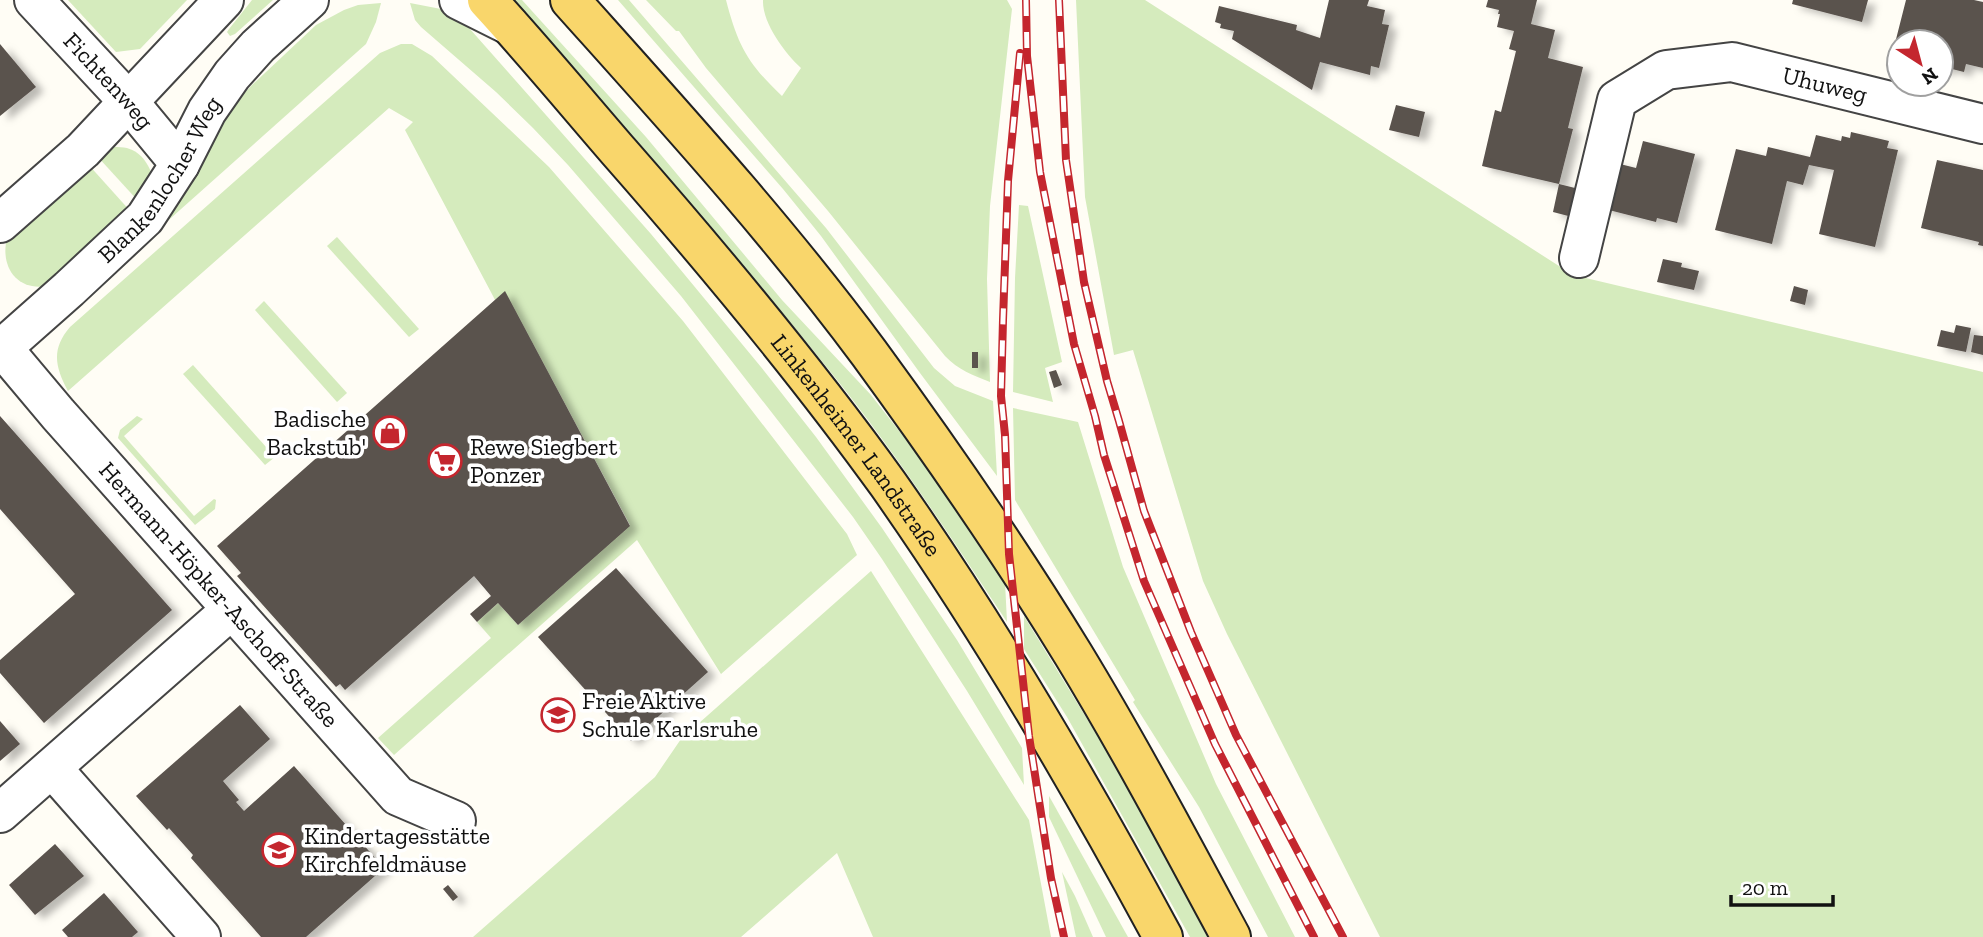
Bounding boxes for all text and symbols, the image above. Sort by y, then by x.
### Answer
street label: Fichtenweg [58,26,160,135]
north arrow [1885,28,1955,98]
street label: Uhuweg [1779,60,1870,109]
text: N [1917,63,1942,90]
street label: Blankenlocher Weg [92,90,227,269]
street label: Linkenheimer Landstraße [765,328,948,562]
place label: Badische Backstub' [266,404,366,461]
shop icon: Badische Backstub' [371,414,409,452]
place label: Rewe Siegbert Ponzer [470,432,618,489]
supermarket icon: Rewe Siegbert Ponzer [426,442,464,480]
street label: Hermann-Höpker-Aschoff-Straße [93,455,345,733]
place label: Freie Aktive Schule Karlsruhe [582,686,758,743]
school or university icon: Freie Aktive Schule Karlsruhe [539,696,577,734]
place label: Kindertagesstätte Kirchfeldmäuse [304,821,490,878]
school or university icon: Kindertagesstätte Kirchfeldmäuse [260,831,298,869]
scale bar [1731,864,1832,908]
text: 20 m [1742,875,1788,900]

